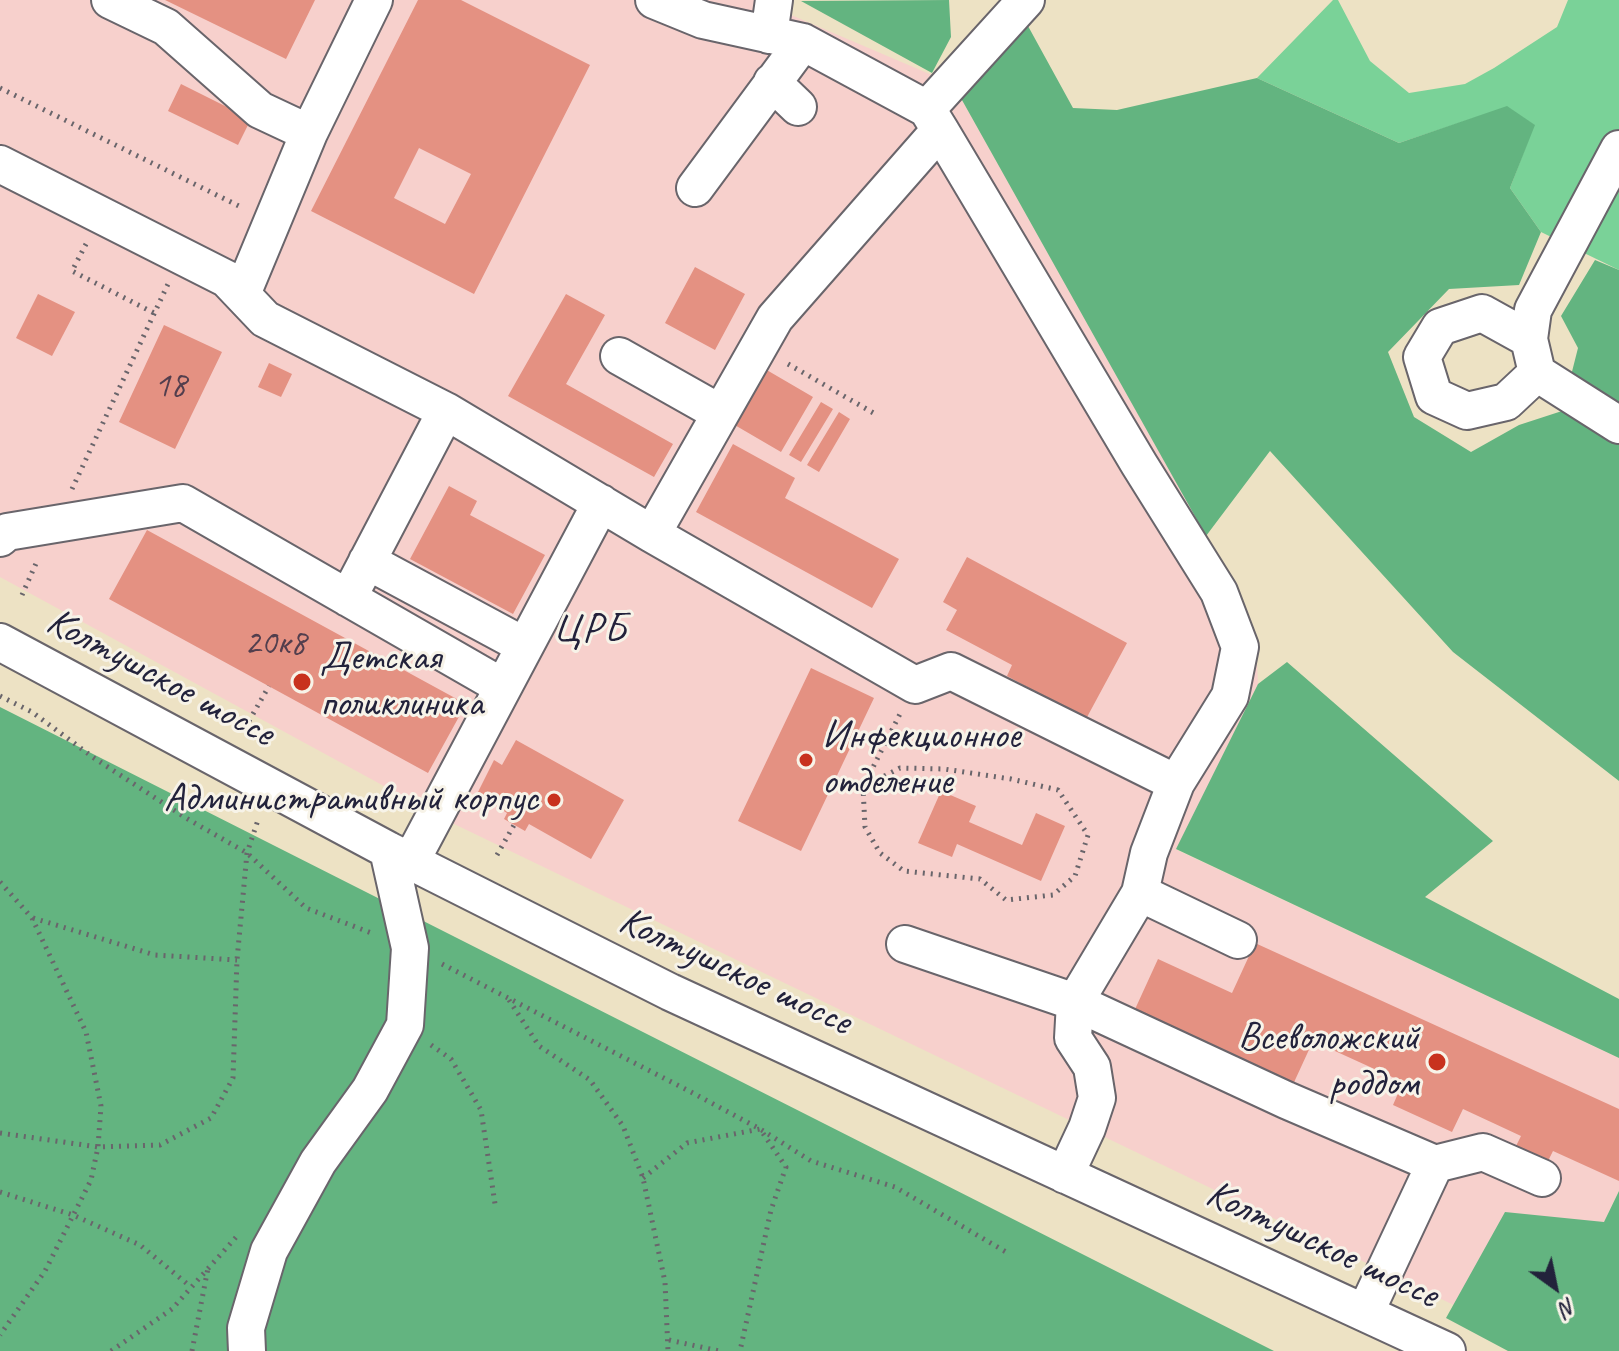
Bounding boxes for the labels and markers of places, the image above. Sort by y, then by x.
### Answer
place label: Детская поликлиника [320,635,483,729]
marker: Детская поликлиника [291,671,313,693]
place label: Инфекционное отделение [822,713,1020,807]
marker: Инфекционное отделение [797,751,815,769]
place label: Административный корпус [164,776,538,824]
marker: Административный корпус [545,791,563,809]
place label: Всеволожский роддом [1238,1015,1419,1109]
marker: Всеволожский роддом [1426,1051,1448,1073]

